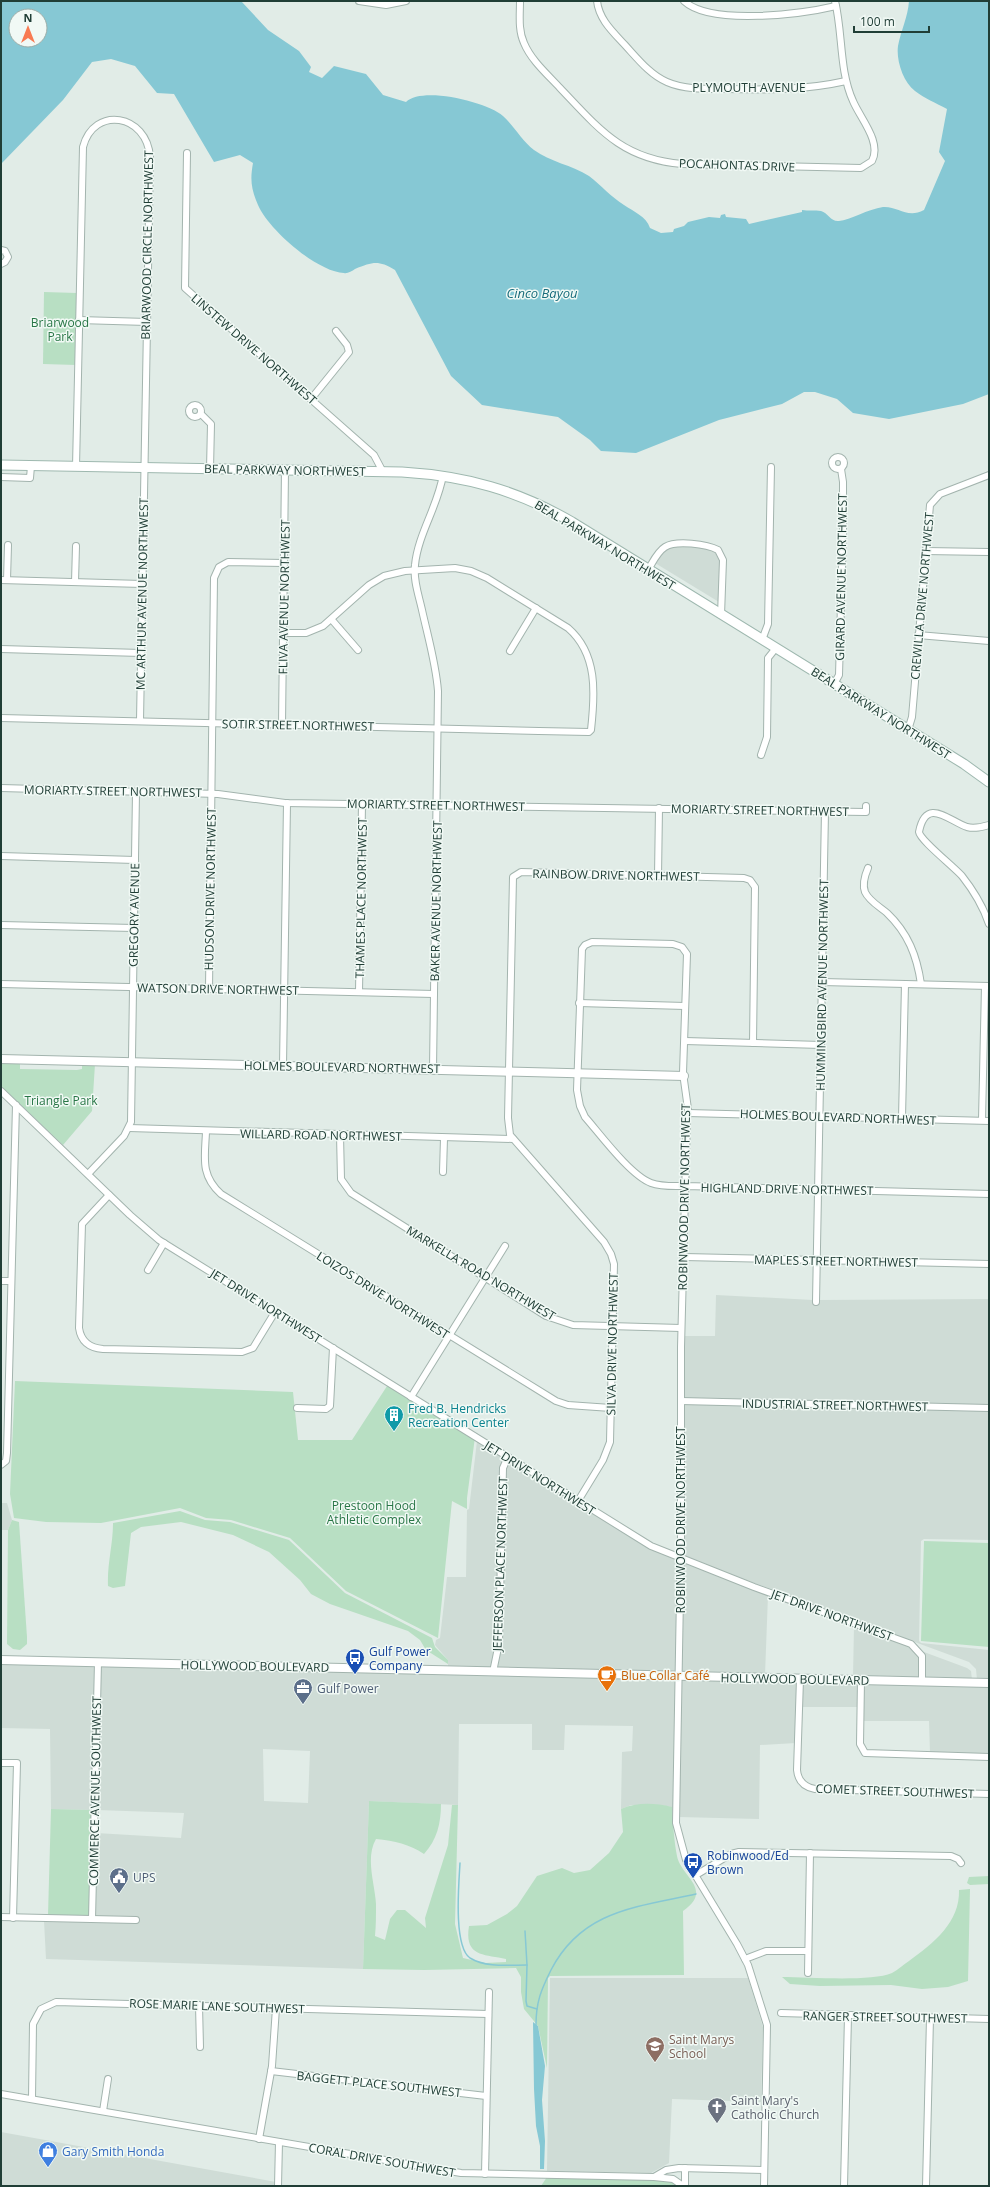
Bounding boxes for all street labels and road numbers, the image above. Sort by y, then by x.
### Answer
street label: PLYMOUTH AVENUE [692,79,806,96]
street label: BRIARWOOD CIRCLE NORTHWEST [137,150,157,340]
street label: POCAHONTAS DRIVE [679,154,795,176]
street label: LINSTEW DRIVE NORTHWEST [188,290,321,409]
street label: BEAL PARKWAY NORTHWEST [204,460,366,480]
street label: GIRARD AVENUE NORTHWEST [831,493,851,661]
street label: BEAL PARKWAY NORTHWEST [531,496,679,594]
street label: MC ARTHUR AVENUE NORTHWEST [132,497,152,690]
street label: CREWILLA DRIVE NORTHWEST [906,511,938,680]
street label: FLIVA AVENUE NORTHWEST [274,519,294,675]
street label: BEAL PARKWAY NORTHWEST [808,663,954,763]
street label: SOTIR STREET NORTHWEST [222,715,375,735]
street label: MORIARTY STREET NORTHWEST [24,781,203,801]
street label: MORIARTY STREET NORTHWEST [347,795,526,815]
street label: MORIARTY STREET NORTHWEST [671,800,850,820]
street label: HUDSON DRIVE NORTHWEST [200,807,220,971]
street label: THAMES PLACE NORTHWEST [351,817,371,979]
street label: BAKER AVENUE NORTHWEST [426,820,446,982]
street label: GREGORY AVENUE [125,863,143,967]
street label: RAINBOW DRIVE NORTHWEST [532,865,700,885]
street label: HUMMINGBIRD AVENUE NORTHWEST [812,879,832,1091]
street label: WATSON DRIVE NORTHWEST [137,979,299,999]
street label: HOLMES BOULEVARD NORTHWEST [244,1057,441,1077]
street label: ROBINWOOD DRIVE NORTHWEST [674,1103,694,1291]
street label: HOLMES BOULEVARD NORTHWEST [740,1105,937,1129]
street label: WILLARD ROAD NORTHWEST [240,1125,403,1145]
street label: HIGHLAND DRIVE NORTHWEST [700,1179,874,1199]
street label: MARKELLA ROAD NORTHWEST [403,1222,559,1325]
street label: LOIZOS DRIVE NORTHWEST [313,1247,453,1343]
street label: MAPLES STREET NORTHWEST [754,1251,919,1271]
street label: JET DRIVE NORTHWEST [206,1264,325,1347]
street label: SILVA DRIVE NORTHWEST [602,1272,622,1415]
street label: INDUSTRIAL STREET NORTHWEST [742,1395,929,1415]
street label: ROBINWOOD DRIVE NORTHWEST [672,1426,689,1614]
street label: JET DRIVE NORTHWEST [480,1436,599,1519]
street label: JEFFERSON PLACE NORTHWEST [488,1476,512,1653]
street label: JET DRIVE NORTHWEST [768,1585,895,1645]
street label: HOLLYWOOD BOULEVARD [181,1656,329,1676]
street label: HOLLYWOOD BOULEVARD [721,1669,869,1689]
street label: COMMERCE AVENUE SOUTHWEST [85,1696,105,1886]
street label: COMET STREET SOUTHWEST [815,1780,975,1802]
street label: ROSE MARIE LANE SOUTHWEST [129,1994,306,2018]
street label: RANGER STREET SOUTHWEST [803,2007,968,2027]
street label: BAGGETT PLACE SOUTHWEST [296,2067,462,2101]
street label: CORAL DRIVE SOUTHWEST [307,2139,457,2181]

